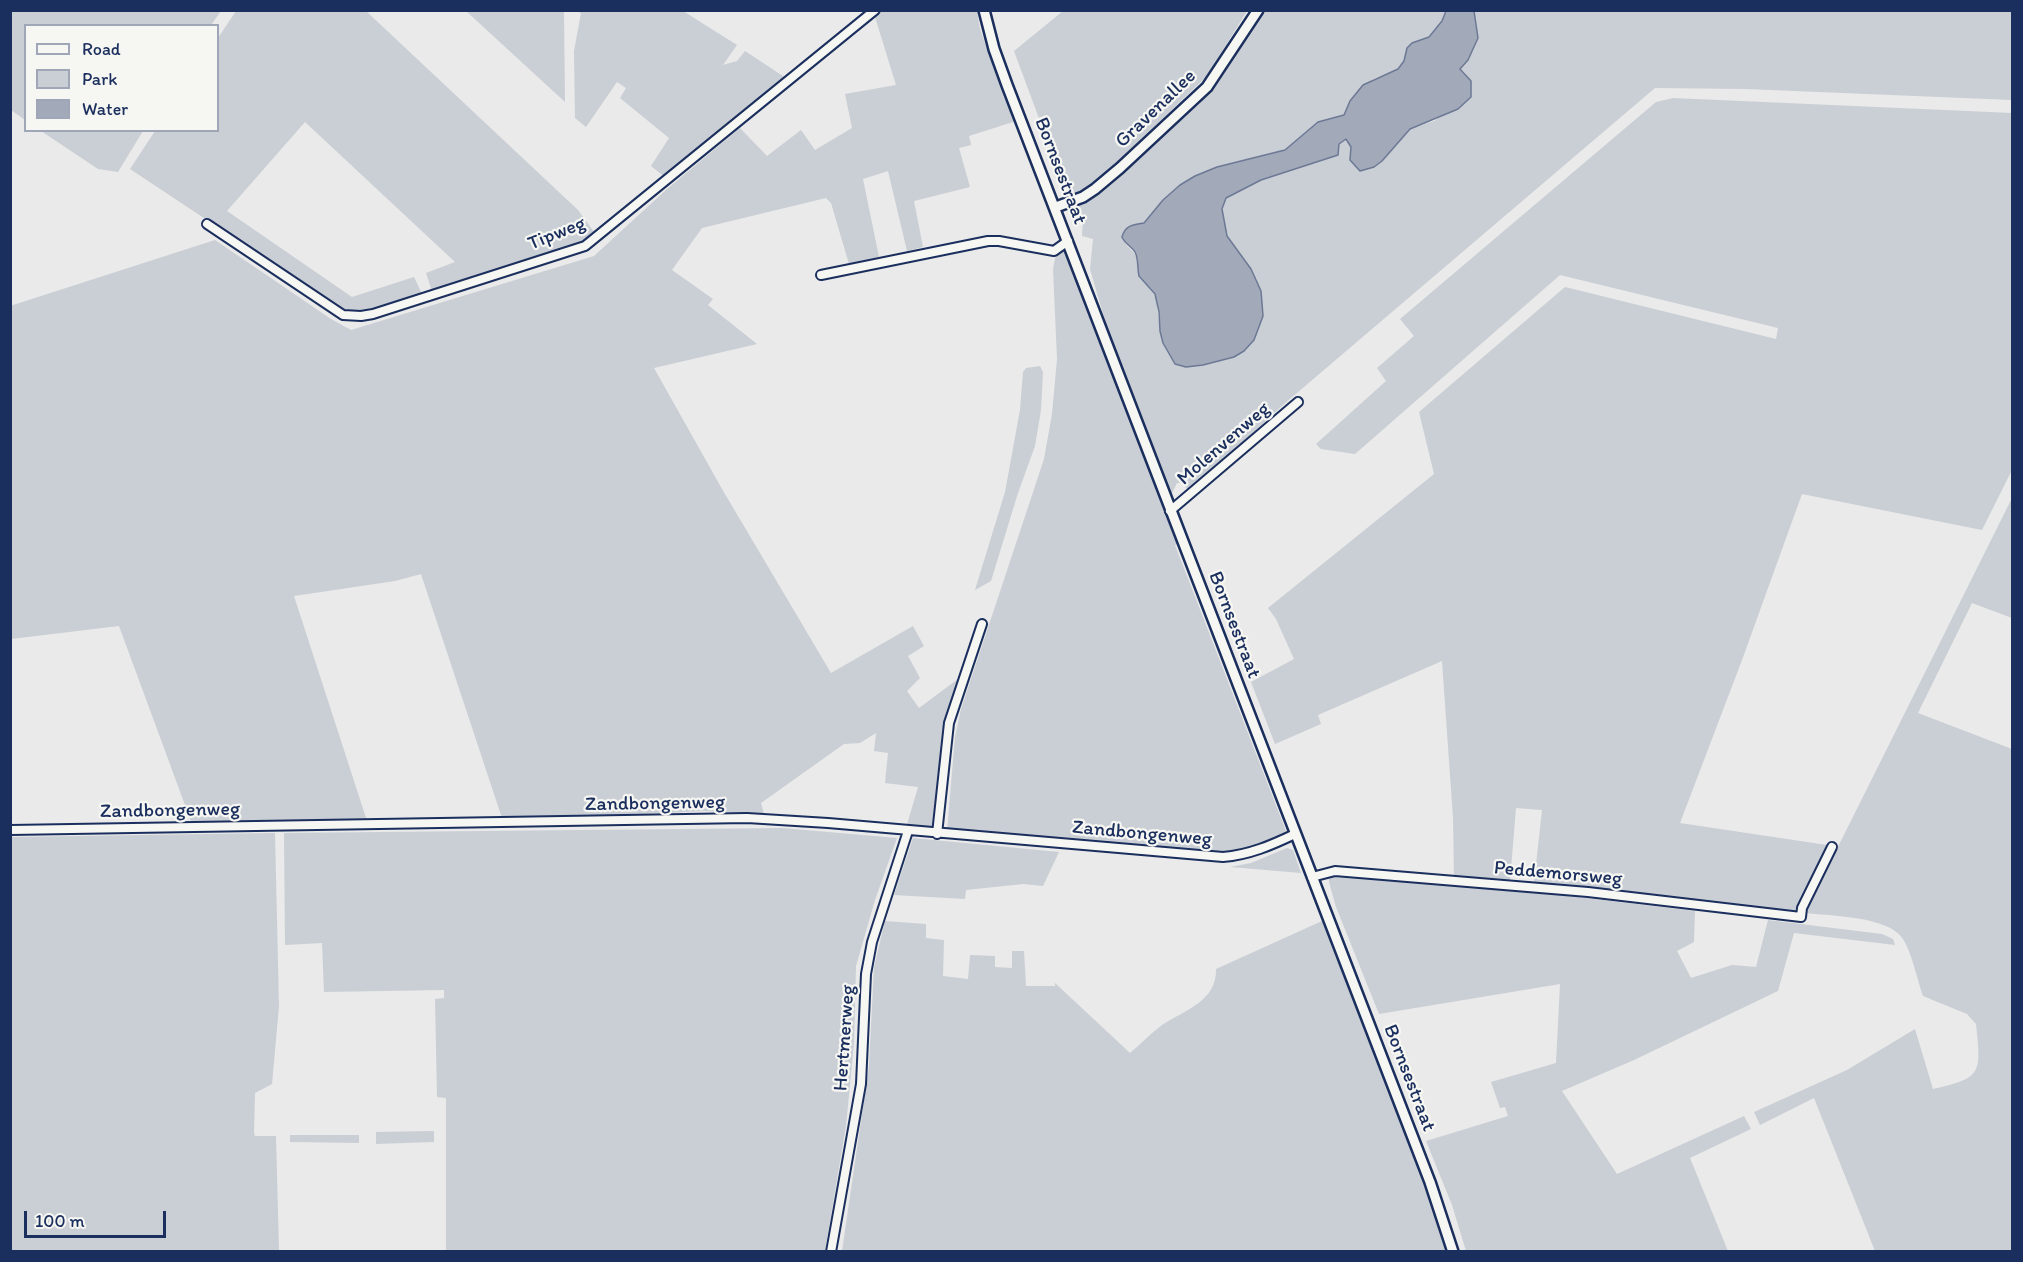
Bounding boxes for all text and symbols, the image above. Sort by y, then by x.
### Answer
legend [24,24,219,132]
text: Road [82,38,121,60]
street label: Gravenallee [1111,65,1201,153]
text: Park [82,68,117,90]
text: Water [82,98,128,120]
street label: Bornsestraat [1029,114,1091,228]
street label: Tipweg [525,212,589,256]
street label: Molenvenweg [1173,397,1275,491]
street label: Bornsestraat [1203,568,1265,682]
street label: Zandbongenweg [585,791,725,817]
street label: Zandbongenweg [100,798,240,824]
street label: Zandbongenweg [1071,816,1213,852]
street label: Peddemorsweg [1493,856,1623,892]
street label: Hertmerweg [829,984,861,1092]
street label: Bornsestraat [1378,1021,1440,1135]
scale bar [27,1199,170,1237]
text: 100 m [35,1210,85,1232]

